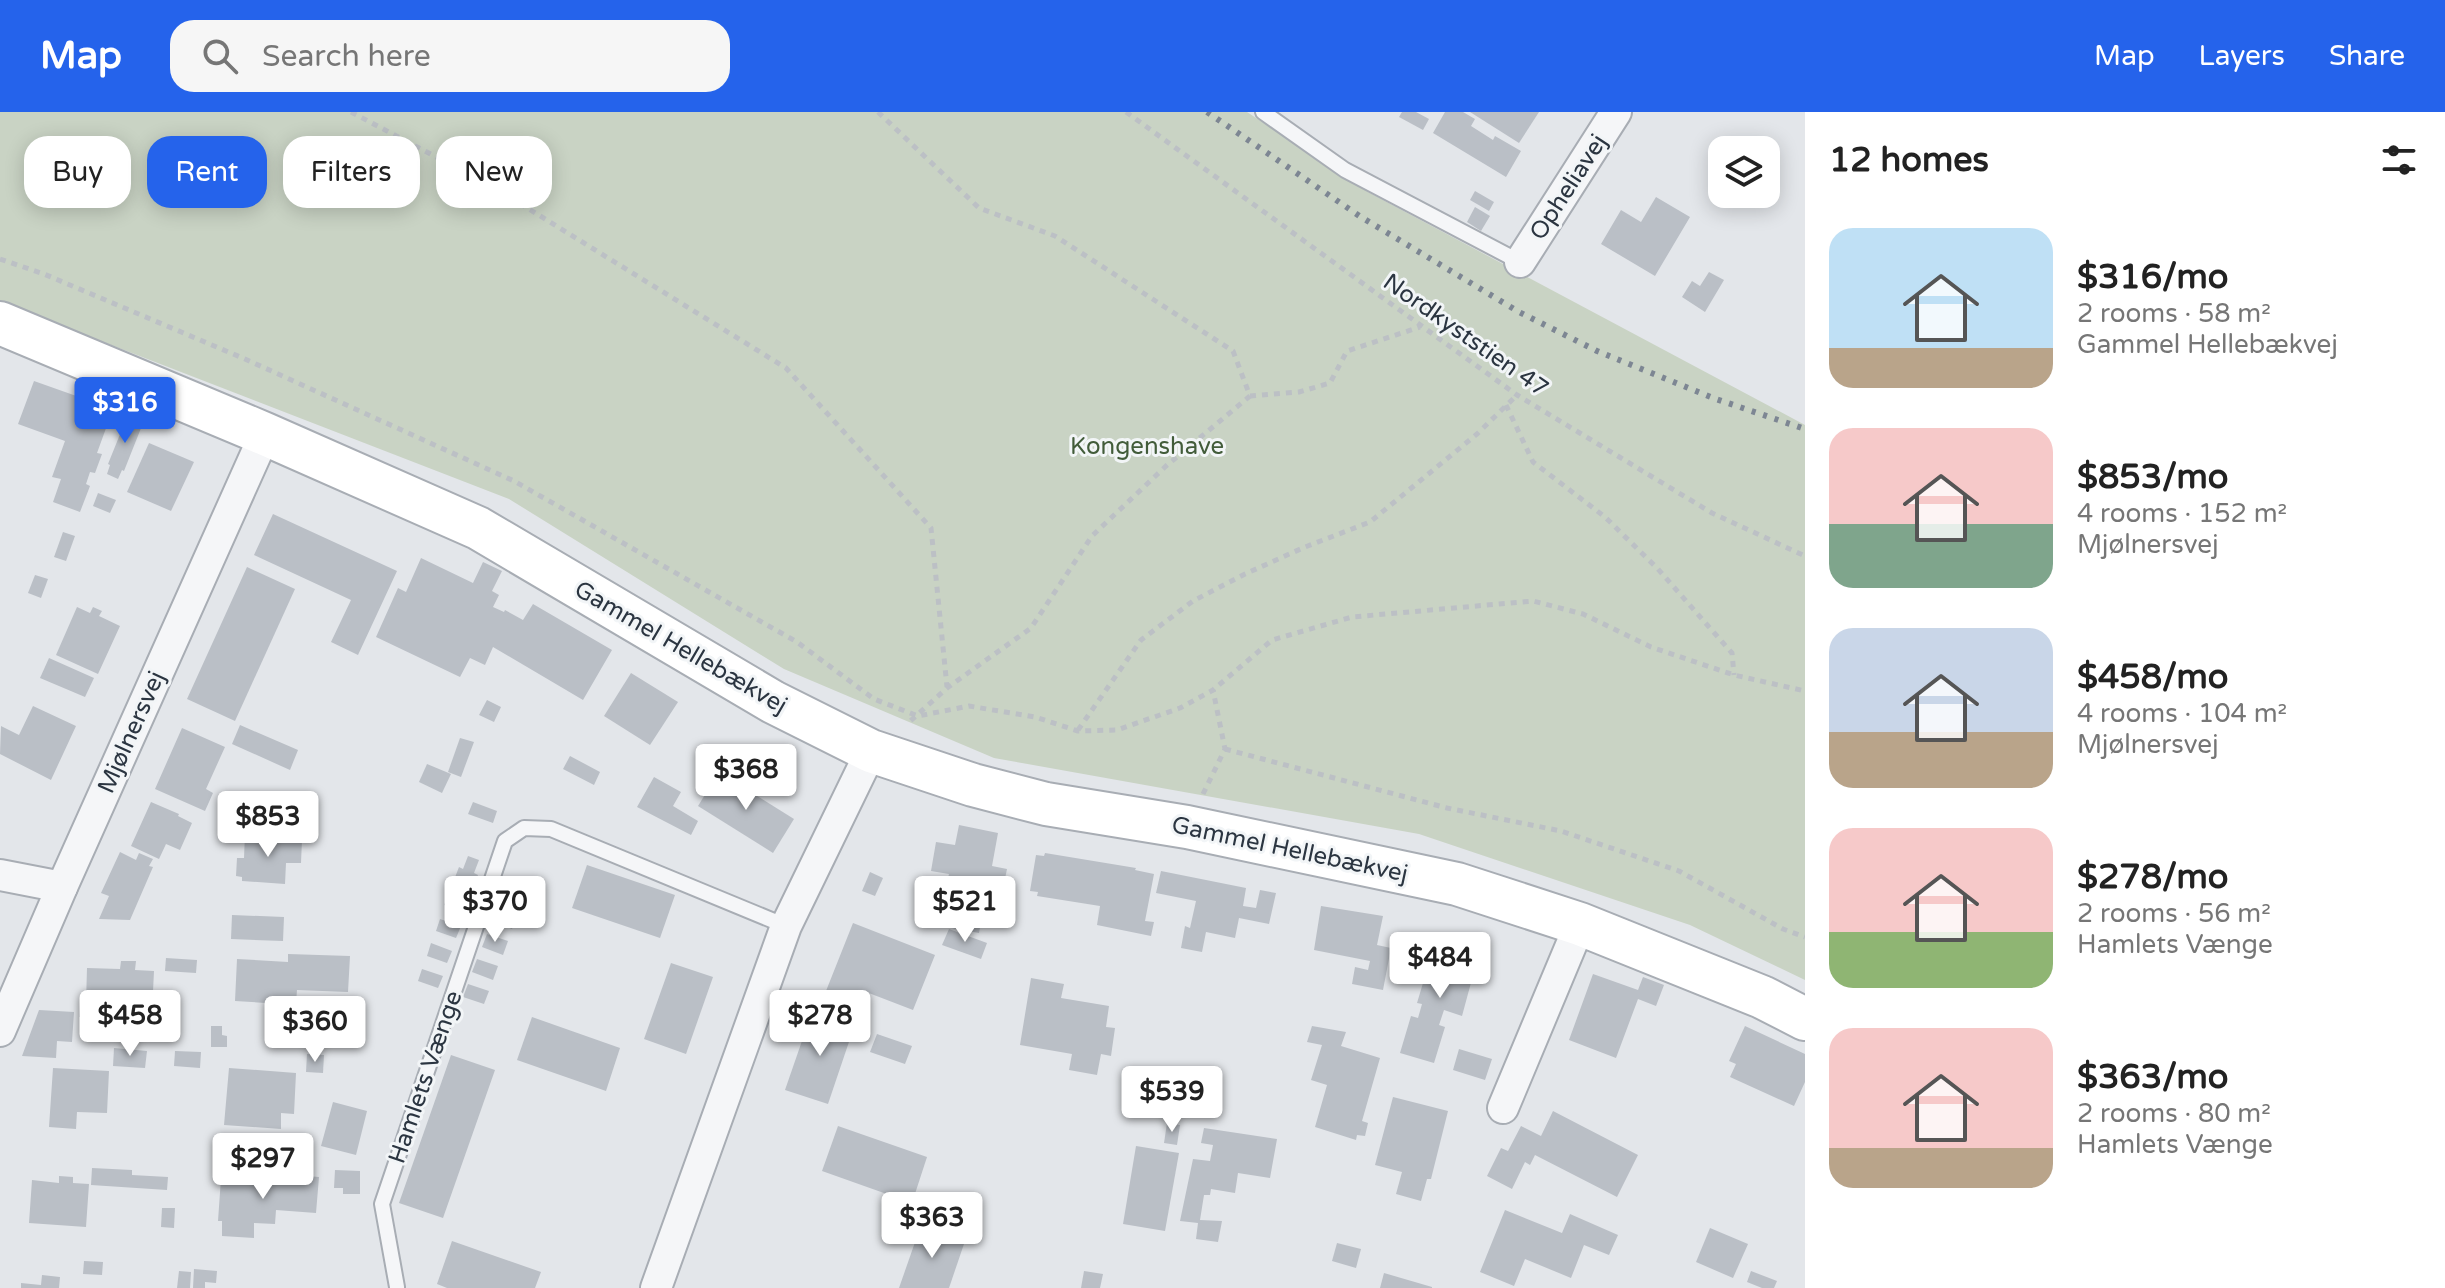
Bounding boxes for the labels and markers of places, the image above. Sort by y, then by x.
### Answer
pin: $316 [78,377,172,445]
pin: $368 [699,744,793,812]
pin: $853 [221,791,315,859]
pin: $370 [448,876,542,944]
pin: $521 [918,876,1012,944]
pin: $484 [1393,932,1487,1000]
pin: $458 [83,990,177,1058]
pin: $278 [773,990,867,1058]
pin: $360 [268,996,362,1064]
pin: $539 [1125,1066,1219,1134]
pin: $297 [216,1133,310,1201]
pin: $363 [885,1192,979,1260]

